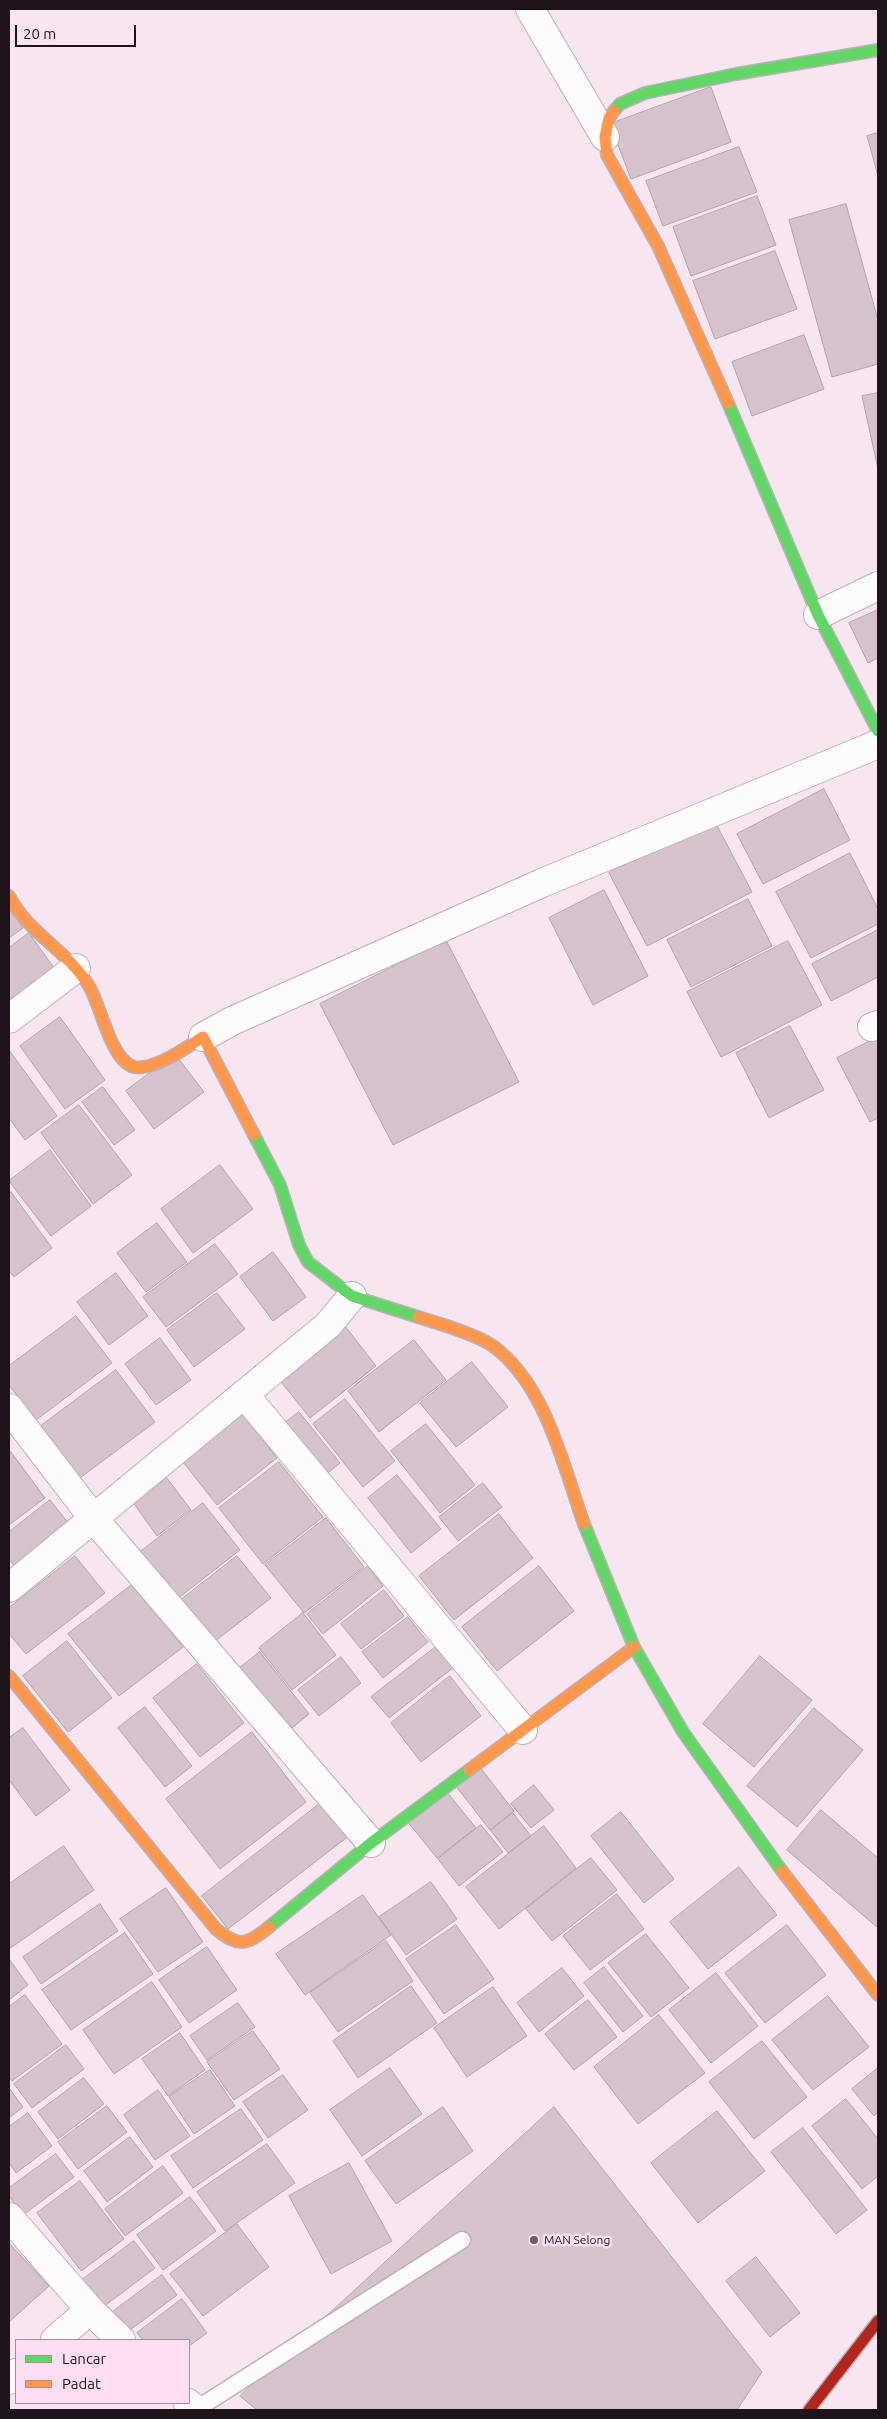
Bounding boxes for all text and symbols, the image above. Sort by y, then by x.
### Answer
scale bar [18,15,139,47]
text: 20 m [23,25,56,42]
place label: MAN Selong [544,2233,610,2247]
marker: MAN Selong [528,2234,540,2246]
legend [15,2339,190,2404]
text: Lancar [62,2350,106,2367]
text: Padat [62,2375,101,2392]

